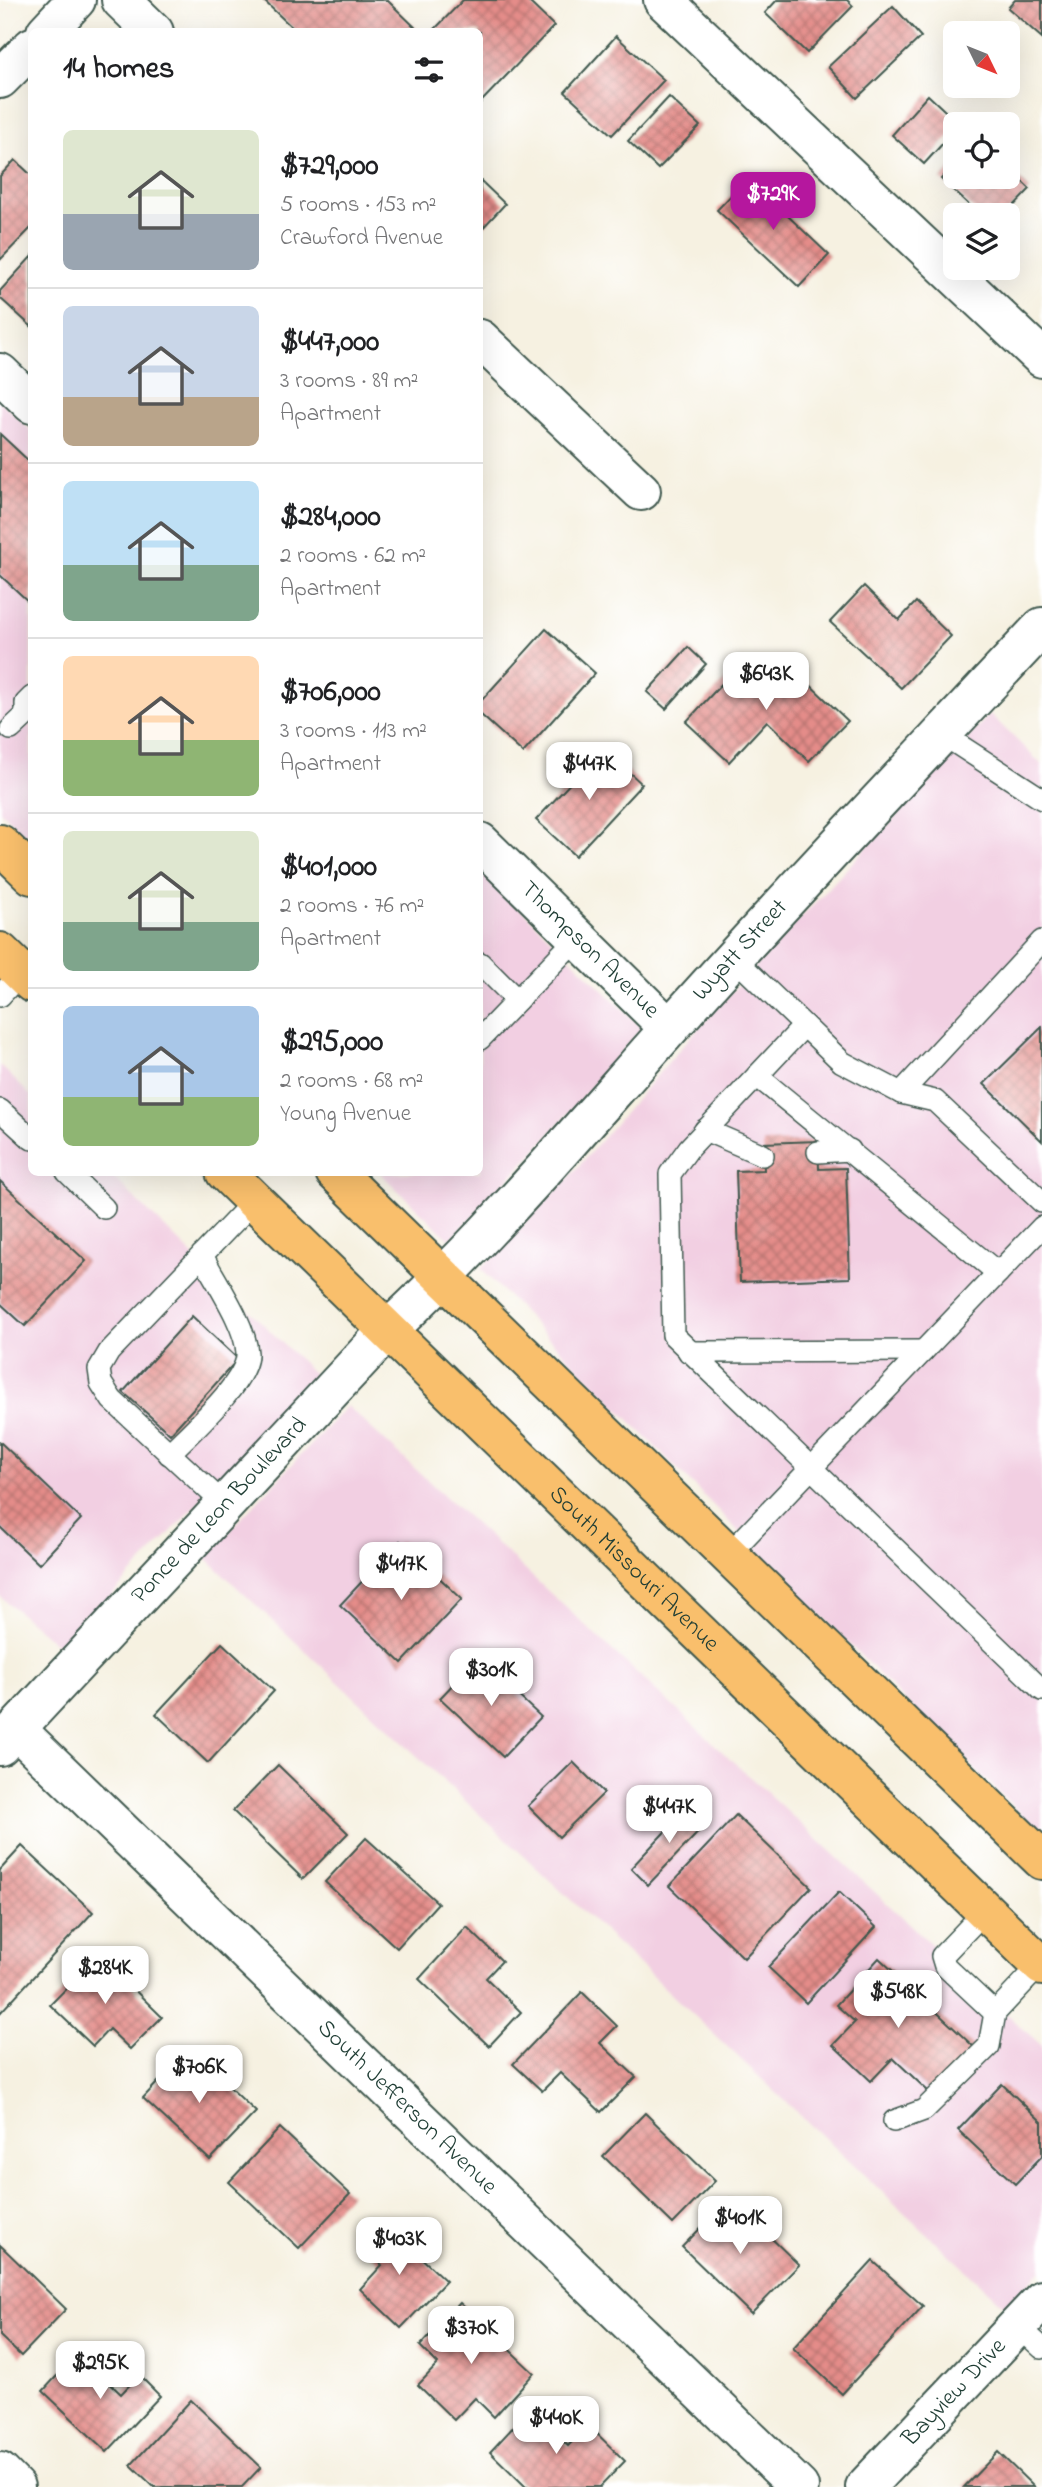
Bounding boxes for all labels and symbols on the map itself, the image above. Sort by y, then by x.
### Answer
north arrow [943,21,1020,98]
pin: $729K [724,173,822,232]
pin: $643K [717,652,815,712]
pin: $447K [540,742,638,802]
street label: Thompson Avenue [512,873,668,1027]
street label: Wyatt Street [684,891,796,1009]
street label: Ponce de Leon Boulevard [123,1409,316,1612]
street label: South Missouri Avenue [540,1478,727,1661]
pin: $417K [352,1542,450,1602]
pin: $301K [442,1648,540,1708]
pin: $447K [620,1786,718,1845]
pin: $284K [56,1946,154,2006]
pin: $548K [849,1970,947,2030]
street label: South Jefferson Avenue [309,2012,505,2203]
pin: $706K [150,2046,248,2105]
pin: $401K [691,2196,789,2256]
pin: $403K [350,2218,448,2277]
pin: $370K [422,2306,520,2366]
street label: Bayview Drive [893,2330,1015,2456]
pin: $295K [51,2342,149,2401]
pin: $440K [507,2396,605,2456]

